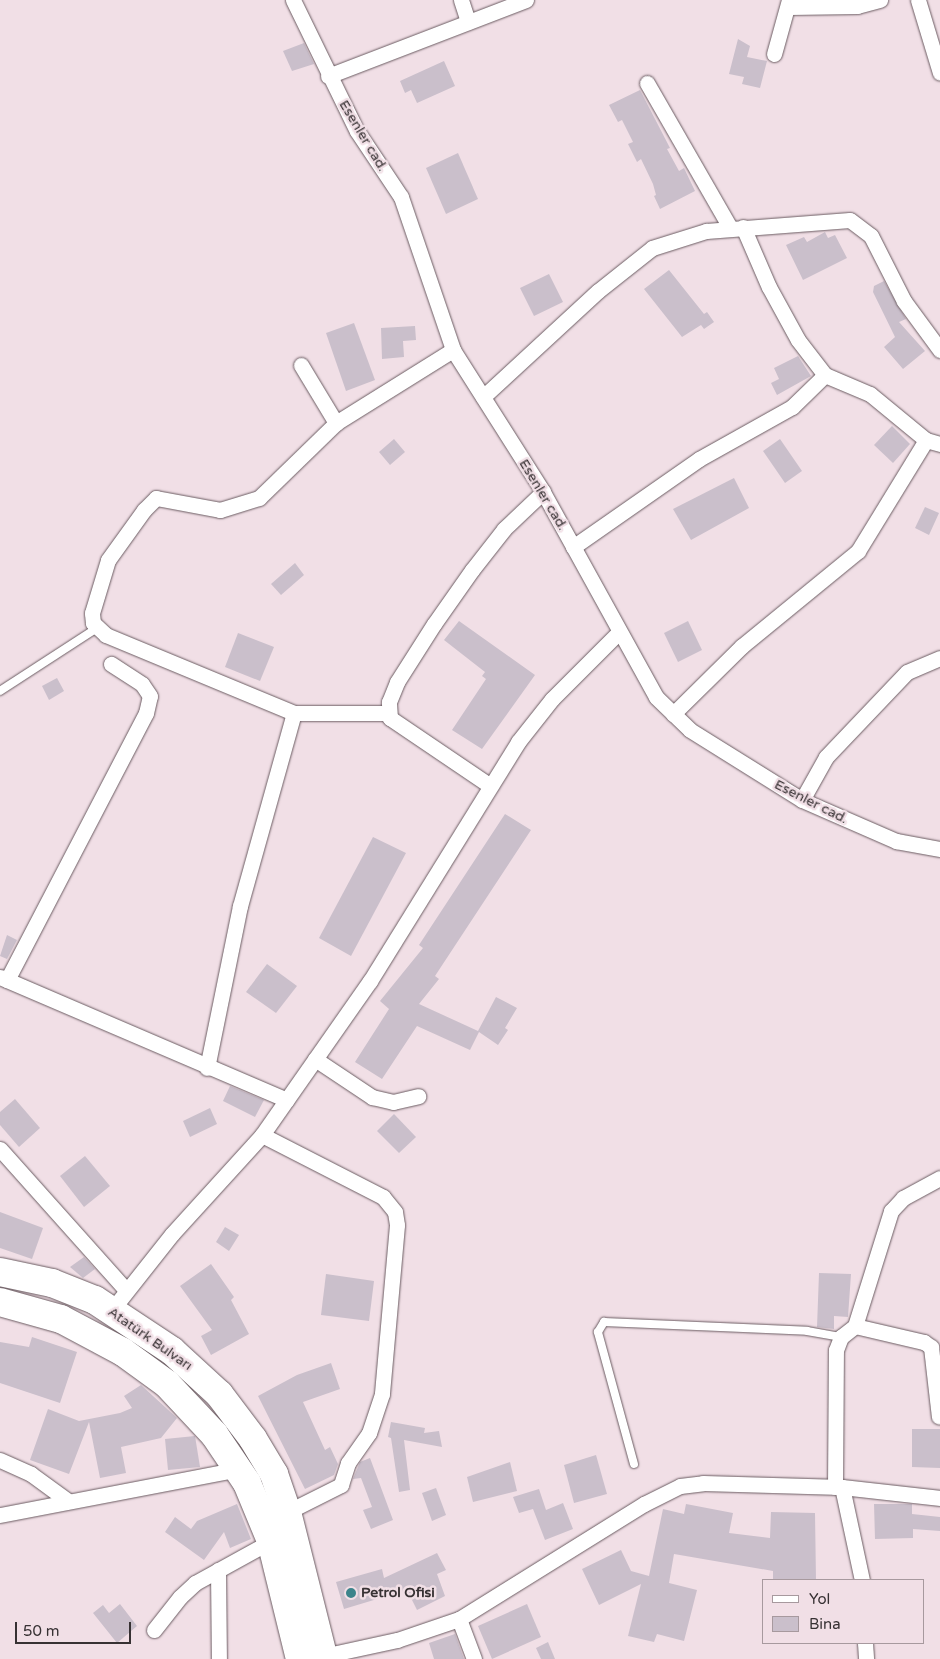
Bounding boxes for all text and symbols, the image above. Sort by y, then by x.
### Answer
street label: Esenler cad. [335,97,391,175]
street label: Esenler cad. [515,456,571,534]
street label: Esenler cad. [771,776,851,828]
street label: Atatürk Bulvarı [104,1304,196,1374]
legend [762,1579,925,1644]
place label: Petrol Ofisi [361,1585,435,1601]
marker: Petrol Ofisi [345,1587,357,1599]
text: Yol [809,1590,830,1608]
scale bar [18,1612,134,1644]
text: Bina [809,1615,841,1633]
text: 50 m [23,1622,60,1640]

